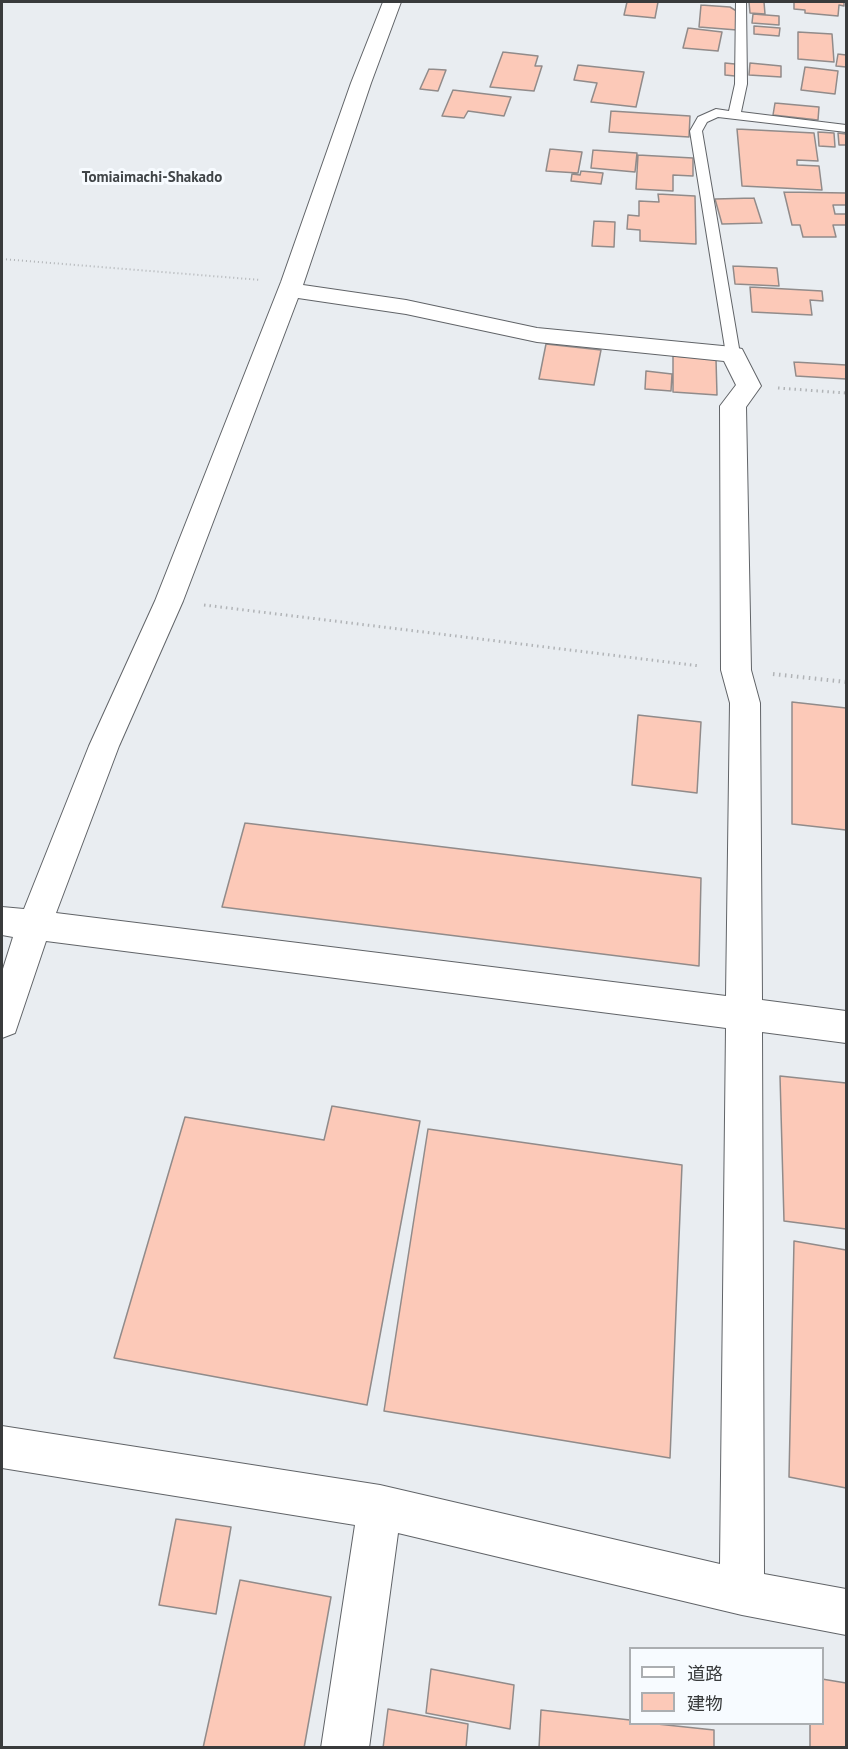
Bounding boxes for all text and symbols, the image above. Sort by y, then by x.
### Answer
district label: Tomiaimachi-Shakado [82,169,222,187]
legend [629,1647,824,1725]
text: 道路 [687,1662,723,1685]
text: 建物 [687,1692,723,1715]

